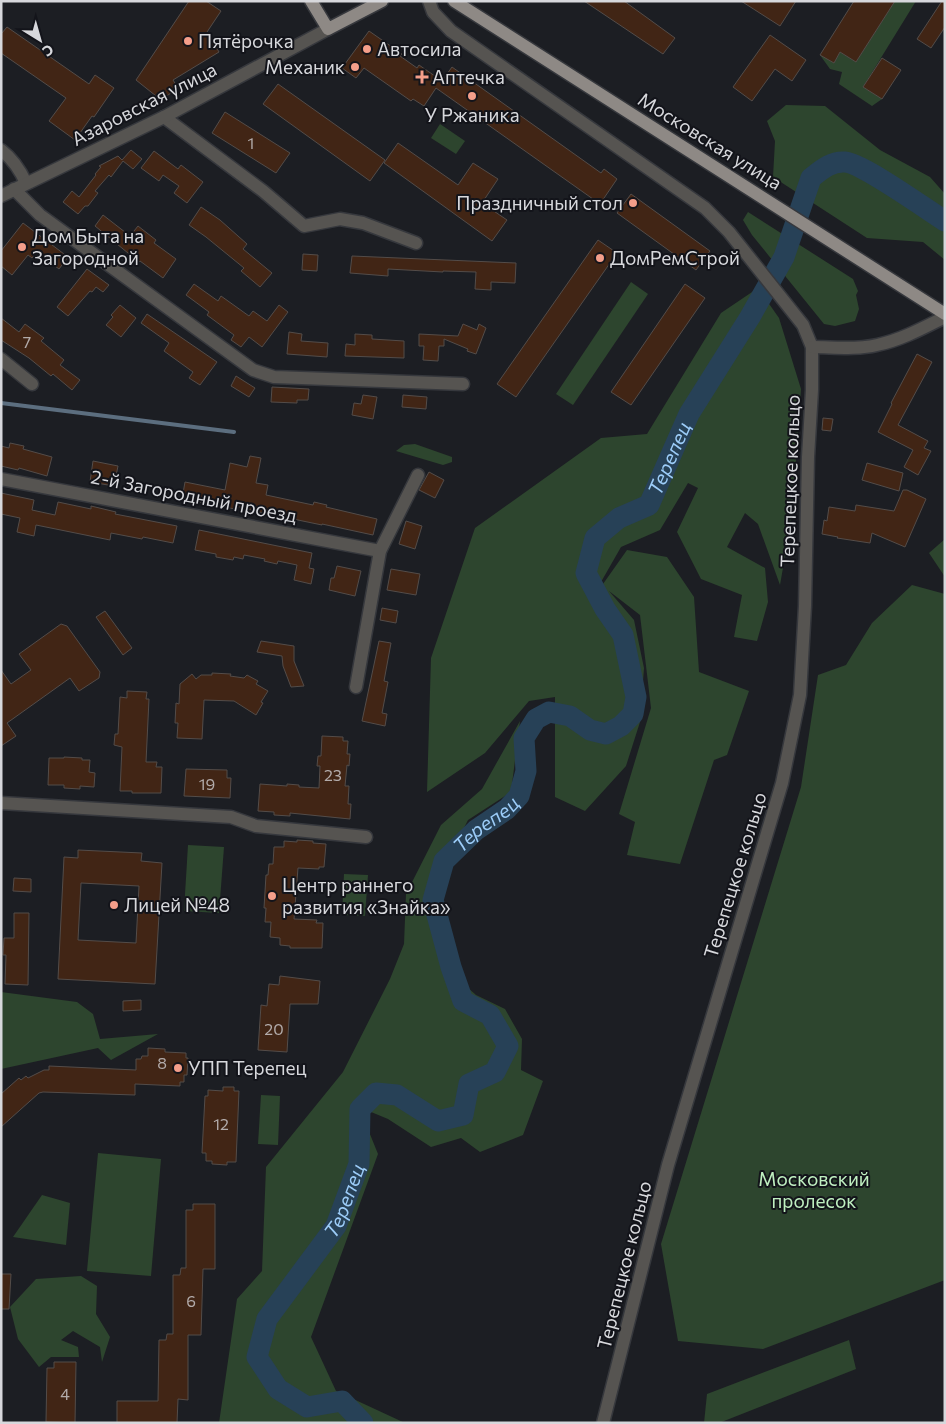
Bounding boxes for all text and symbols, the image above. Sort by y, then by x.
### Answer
north arrow [15,15,65,65]
place label: Пятёрочка [198,29,294,52]
marker: Пятёрочка [182,35,194,47]
place label: Автосила [377,37,461,60]
text: С [39,41,57,60]
marker: Автосила [361,43,373,55]
place label: Механик [265,55,345,78]
street label: Азаровская улица [67,57,220,150]
marker: Механик [349,61,361,73]
place label: Аптечка [432,65,505,88]
marker: Аптечка [416,71,428,83]
street label: Московская улица [634,87,786,194]
marker: У Ржаника [466,90,478,102]
place label: У Ржаника [424,103,520,126]
house number: 1 [248,133,254,152]
place label: Праздничный стол [456,191,623,214]
marker: Праздничный стол [627,197,639,209]
place label: Дом Быта на Загородной [32,224,144,269]
marker: Дом Быта на Загородной [16,241,28,253]
place label: ДомРемСтрой [610,246,740,269]
marker: ДомРемСтрой [594,252,606,264]
house number: 7 [23,332,31,351]
street label: Терепецкое кольцо [775,394,804,568]
water label: Терепец [642,418,695,499]
street label: 2-й Загородный проезд [89,464,299,527]
house number: 23 [324,765,342,784]
house number: 19 [199,774,215,793]
street label: Терепецкое кольцо [698,789,771,961]
water label: Терепец [447,791,524,857]
place label: Центр раннего развития «Знайка» [282,873,451,918]
marker: Центр раннего развития «Знайка» [266,890,278,902]
place label: Лицей №48 [124,893,230,916]
marker: Лицей №48 [108,899,120,911]
house number: 20 [264,1019,284,1038]
house number: 8 [157,1053,167,1072]
place label: УПП Терепец [188,1056,307,1079]
marker: УПП Терепец [172,1062,184,1074]
house number: 12 [213,1114,229,1133]
water label: Терепец [318,1160,369,1242]
park label: Московский пролесок [758,1167,870,1212]
street label: Терепецкое кольцо [591,1178,656,1351]
house number: 6 [186,1291,196,1310]
house number: 4 [60,1384,70,1403]

